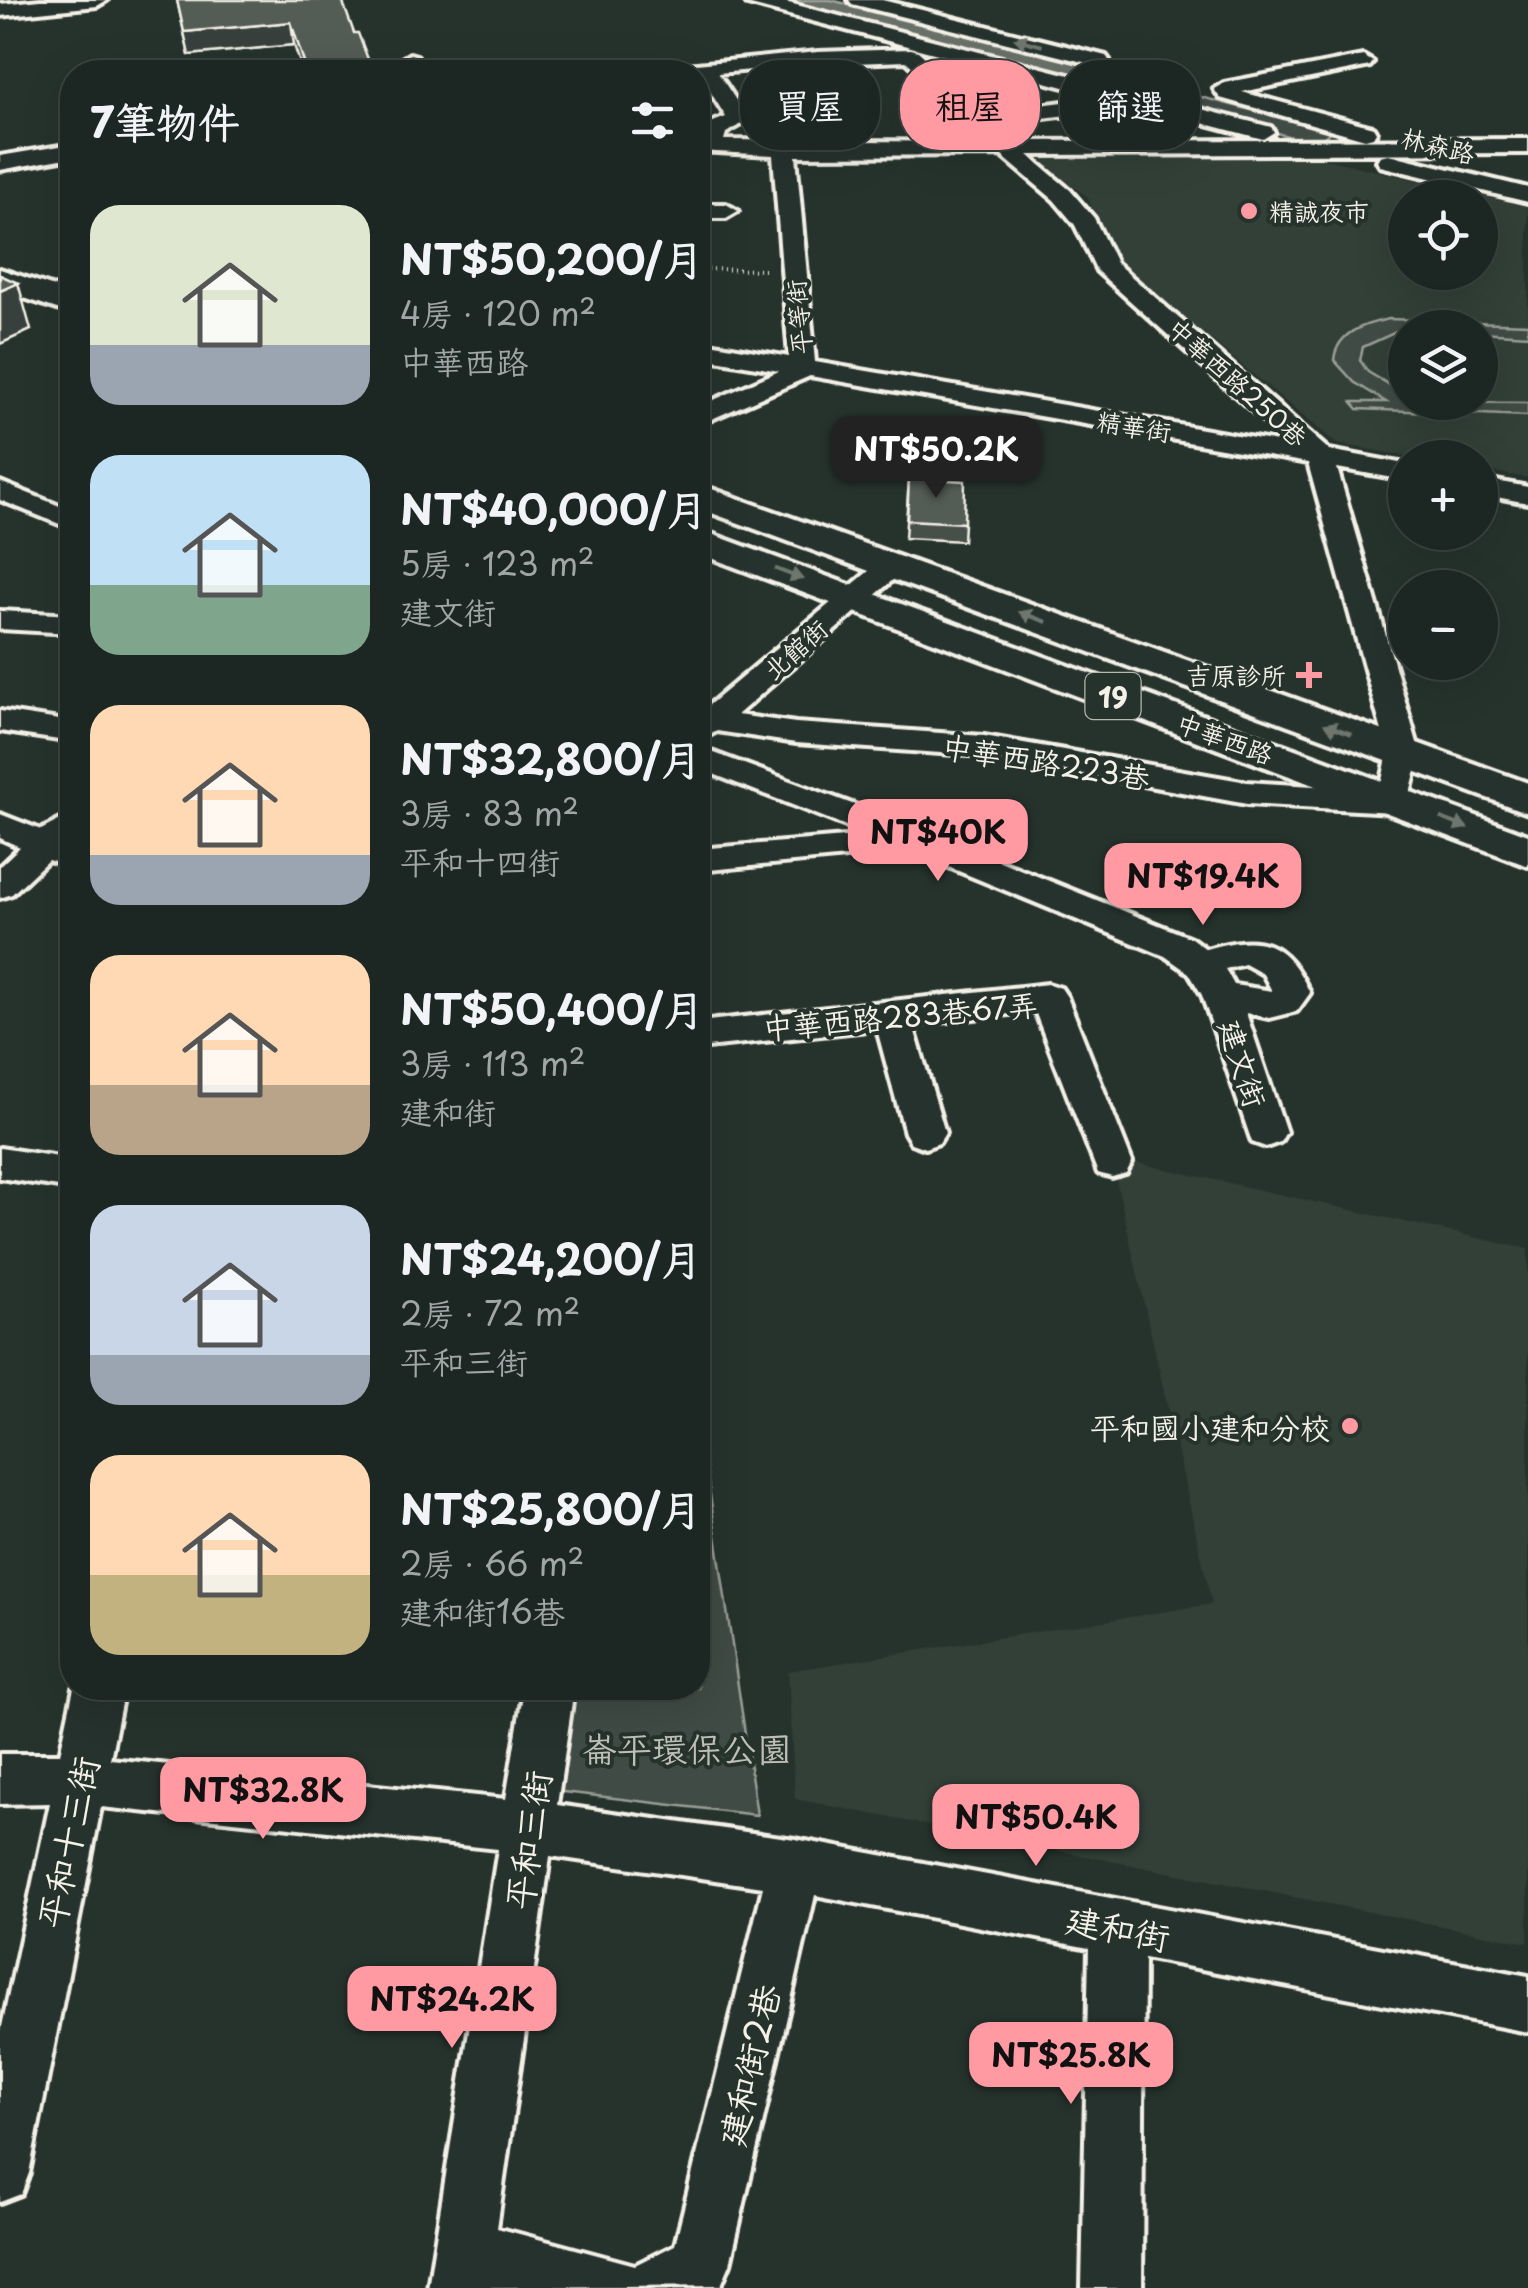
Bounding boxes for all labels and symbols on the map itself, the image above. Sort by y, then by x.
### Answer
one-way arrow [1012,33,1043,49]
street label: 林森路 [1397,117,1479,173]
place label: 精誠夜市 [1269,192,1369,230]
marker: 精誠夜市 [1238,200,1260,222]
street label: 平等街 [776,278,820,356]
street label: 中華西路250巷 [1160,309,1316,455]
street label: 精華街 [1094,401,1174,451]
pin: NT$50.2K [833,416,1039,501]
one-way arrow [774,567,804,582]
one-way arrow [1017,609,1047,624]
street label: 北館街 [754,610,836,688]
place label: 吉原診所 [1186,656,1286,694]
marker: 吉原診所 [1296,662,1322,688]
road number: 19 [1086,673,1140,719]
street label: 中華西路 [1172,703,1278,773]
one-way arrow [1323,721,1353,736]
street label: 中華西路223巷 [939,722,1153,800]
pin: NT$40K [857,799,1019,884]
one-way arrow [1439,816,1469,831]
pin: NT$19.4K [1100,843,1306,928]
street label: 中華西路283巷67弄 [761,981,1039,1049]
street label: 建文街 [1209,1013,1279,1113]
place label: 平和國小建和分校 [1090,1404,1330,1449]
marker: 平和國小建和分校 [1339,1415,1361,1437]
park label: 崙平環保公園 [582,1721,792,1774]
street label: 平和十三街 [23,1751,111,1933]
pin: NT$32.8K [160,1757,366,1842]
street label: 平和三街 [491,1767,563,1913]
pin: NT$50.4K [933,1784,1139,1869]
street label: 建和街 [1061,1891,1175,1963]
pin: NT$24.2K [349,1966,555,2051]
street label: 建和街2巷 [704,1979,792,2151]
pin: NT$25.8K [968,2022,1174,2107]

